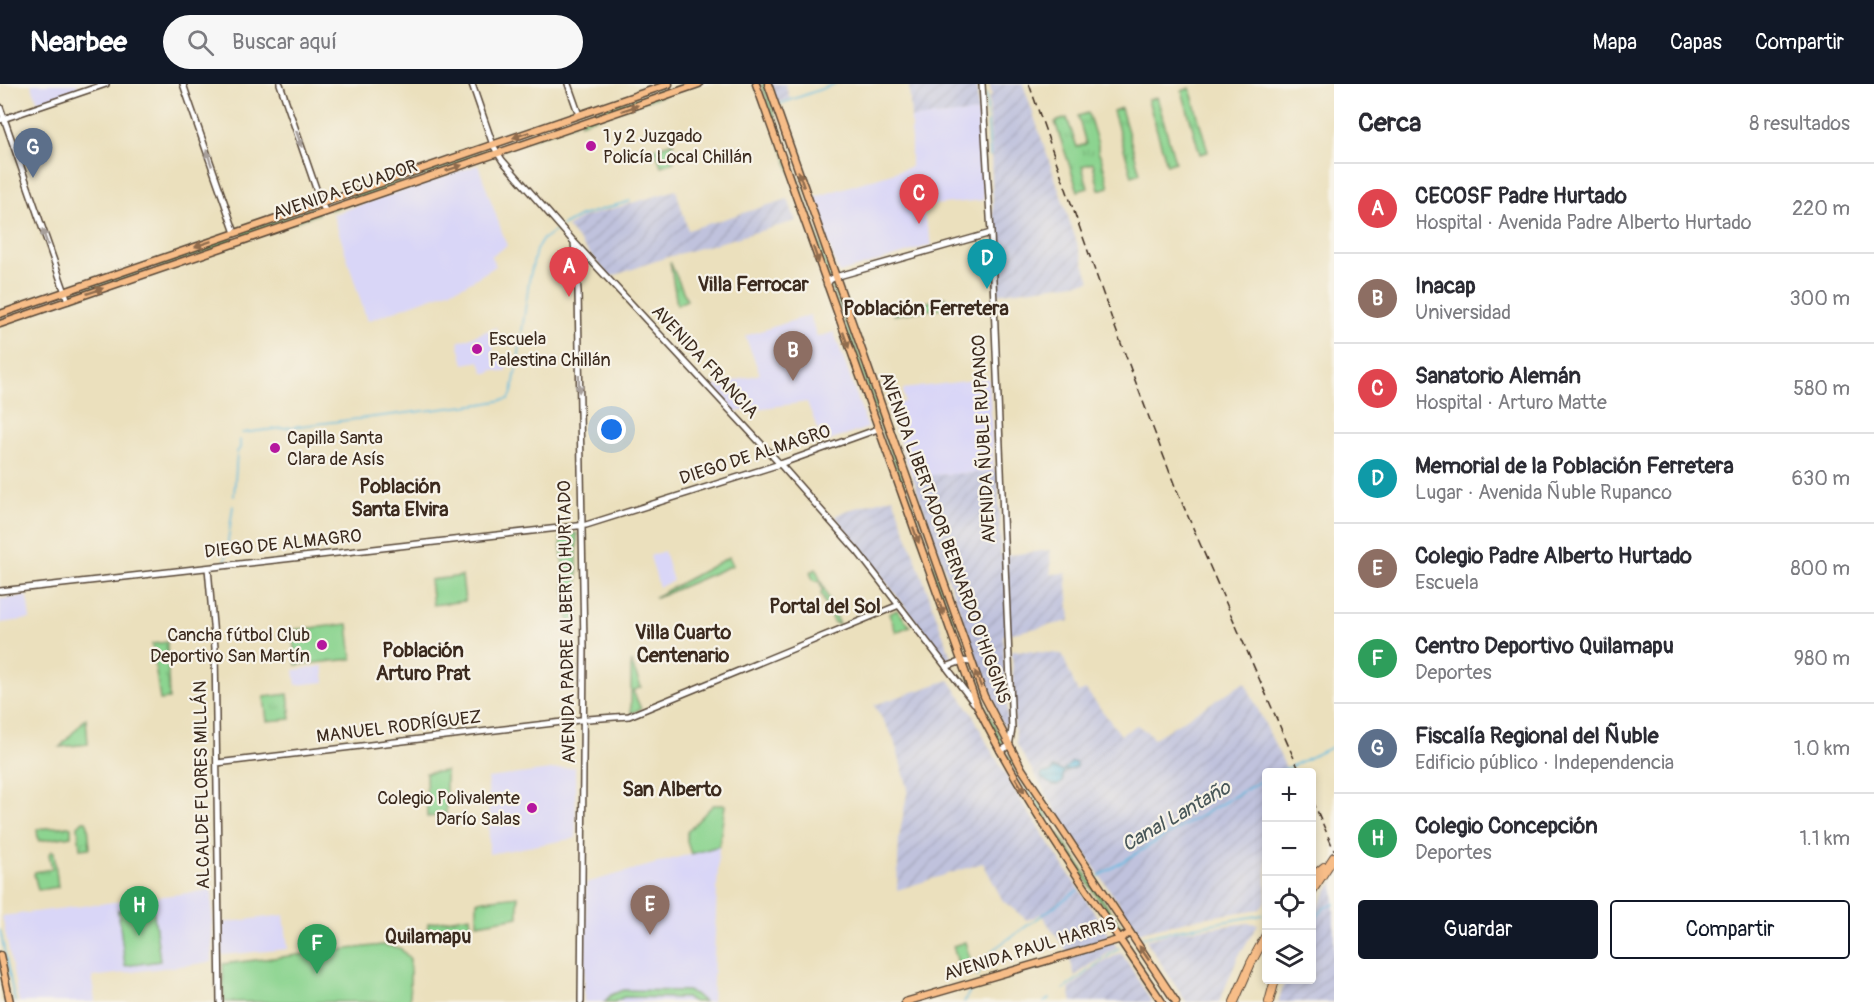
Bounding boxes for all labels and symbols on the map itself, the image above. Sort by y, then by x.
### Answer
one-way arrow [621,102,639,112]
place label: 1 y 2 Juzgado Policía Local Chillán [603,125,752,169]
pin: G [14,128,52,178]
one-way arrow [295,130,304,148]
one-way arrow [512,130,530,140]
marker: 1 y 2 Juzgado Policía Local Chillán [584,139,598,153]
one-way arrow [204,149,213,167]
street label: AVENIDA ECUADOR [270,155,420,225]
one-way arrow [445,162,463,172]
one-way arrow [795,170,805,188]
pin: C [900,174,938,224]
one-way arrow [40,228,50,246]
one-way arrow [194,240,212,250]
pin: D [968,240,1006,289]
one-way arrow [812,246,822,264]
pin: A [550,248,588,297]
district label: Villa Ferrocar [697,272,809,297]
one-way arrow [86,286,104,296]
district label: Población Ferretera [843,296,1009,321]
street label: AVENIDA FRANCIA [646,300,764,424]
place label: Escuela Palestina Chillán [489,328,611,372]
one-way arrow [842,331,852,349]
pin: B [774,332,812,381]
street label: AVENIDA ÑUBLE RUPANCO [967,334,1001,544]
marker: Escuela Palestina Chillán [470,342,484,356]
street label: AVENIDA LIBERTADOR BERNARDO O'HIGGINS [874,369,1016,707]
one-way arrow [575,375,584,394]
your location [597,415,626,444]
street label: DIEGO DE ALMAGRO [676,420,834,490]
place label: Capilla Santa Clara de Asís [287,427,384,471]
marker: Capilla Santa Clara de Asís [268,441,282,455]
district label: Población Santa Elvira [351,474,449,522]
street label: AVENIDA PADRE ALBERTO HURTADO [553,480,581,764]
street label: DIEGO DE ALMAGRO [203,524,363,564]
one-way arrow [911,526,921,544]
district label: Portal del Sol [769,594,881,619]
one-way arrow [937,598,947,616]
district label: Villa Cuarto Centenario [635,620,731,668]
place label: Cancha fútbol Club Deportivo San Martín [150,624,310,668]
marker: Cancha fútbol Club Deportivo San Martín [315,638,329,652]
district label: Población Arturo Prat [376,638,471,686]
one-way arrow [972,670,982,688]
street label: ALCALDE FLORES MILLÁN [189,681,215,889]
street label: MANUEL RODRÍGUEZ [315,705,483,749]
water label: Canal Lantaño [1117,774,1236,857]
district label: San Alberto [622,777,722,802]
one-way arrow [1015,777,1026,793]
place label: Colegio Polivalente Darío Salas [377,787,520,831]
marker: Colegio Polivalente Darío Salas [525,801,539,815]
pin: H [120,886,158,936]
pin: E [630,886,670,935]
street label: AVENIDA PAUL HARRIS [941,912,1119,986]
pin: F [298,924,336,974]
district label: Quilamapu [385,924,471,949]
one-way arrow [1138,946,1150,962]

